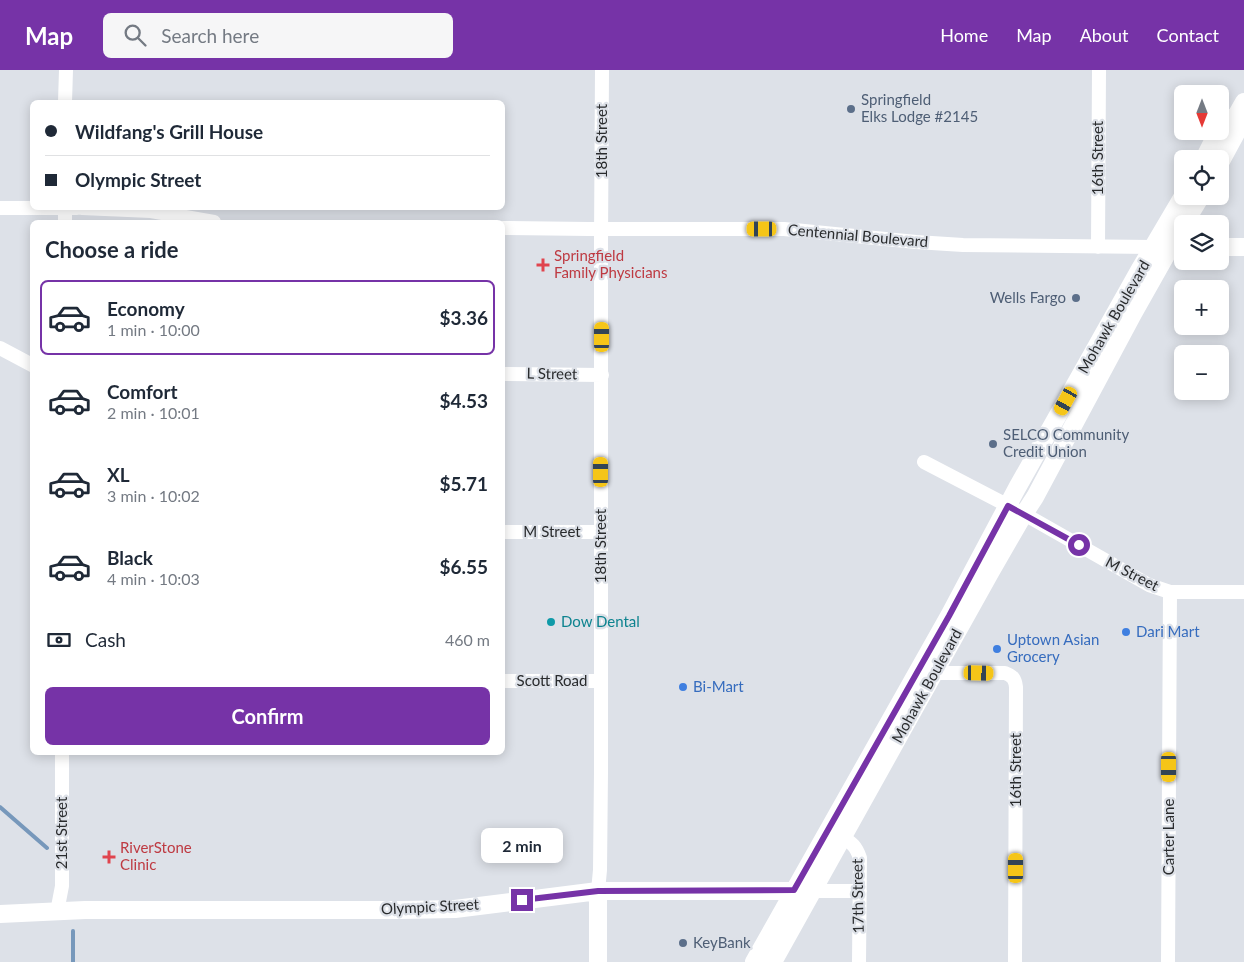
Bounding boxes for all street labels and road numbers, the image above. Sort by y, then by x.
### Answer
street label: 18th Street [592,103,610,178]
street label: 16th Street [1088,120,1106,195]
street label: Centennial Boulevard [787,220,929,250]
street label: Mohawk Boulevard [1073,257,1153,376]
street label: L Street [527,364,578,382]
street label: 18th Street [591,508,609,583]
street label: M Street [523,522,581,540]
street label: M Street [1103,552,1163,594]
street label: Mohawk Boulevard [887,625,965,746]
street label: Scott Road [517,671,587,689]
street label: 16th Street [1006,732,1024,807]
street label: 21st Street [52,796,70,869]
street label: Carter Lane [1159,799,1177,875]
street label: 17th Street [847,858,867,933]
street label: Olympic Street [381,894,480,918]

